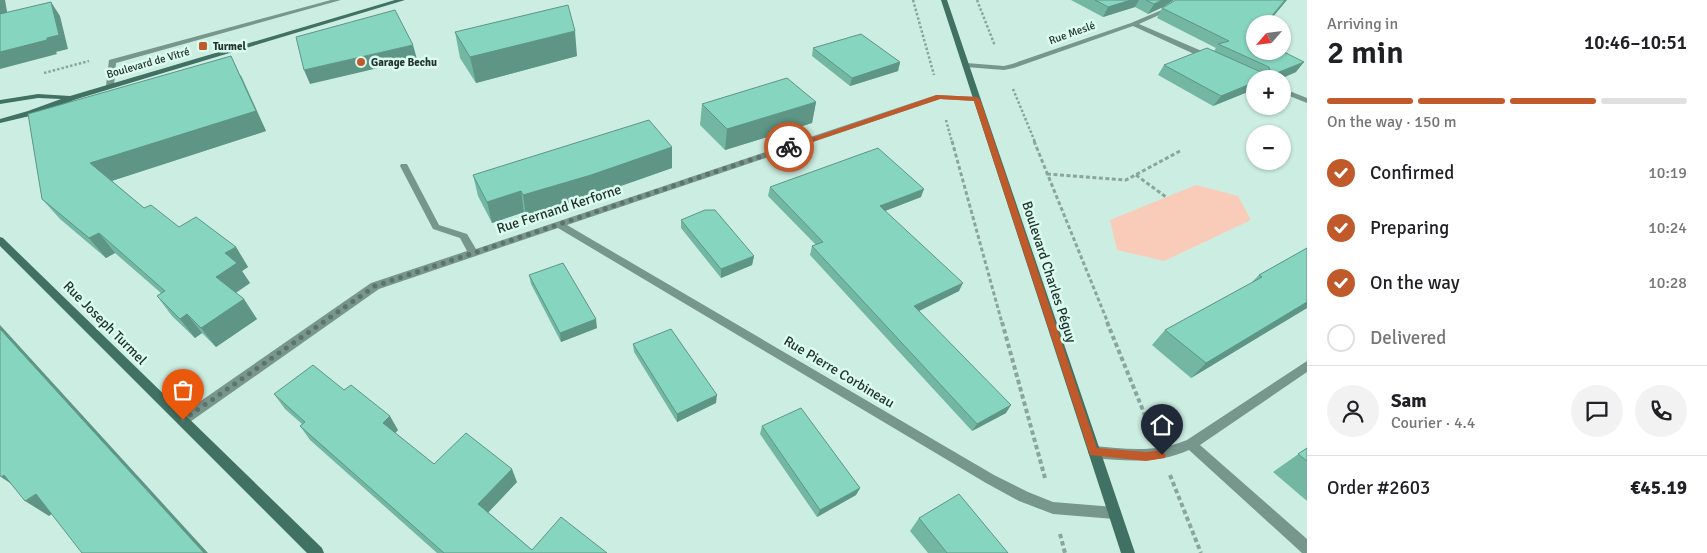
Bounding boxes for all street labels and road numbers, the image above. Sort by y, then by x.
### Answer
street label: Rue Meslé [1047,19,1097,47]
street label: Boulevard de Vitré [105,45,191,81]
street label: Rue Fernand Kerforne [495,181,623,237]
street label: Boulevard Charles Péguy [1018,199,1080,345]
street label: Rue Joseph Turmel [60,278,150,368]
street label: Rue Pierre Corbineau [781,332,897,412]

